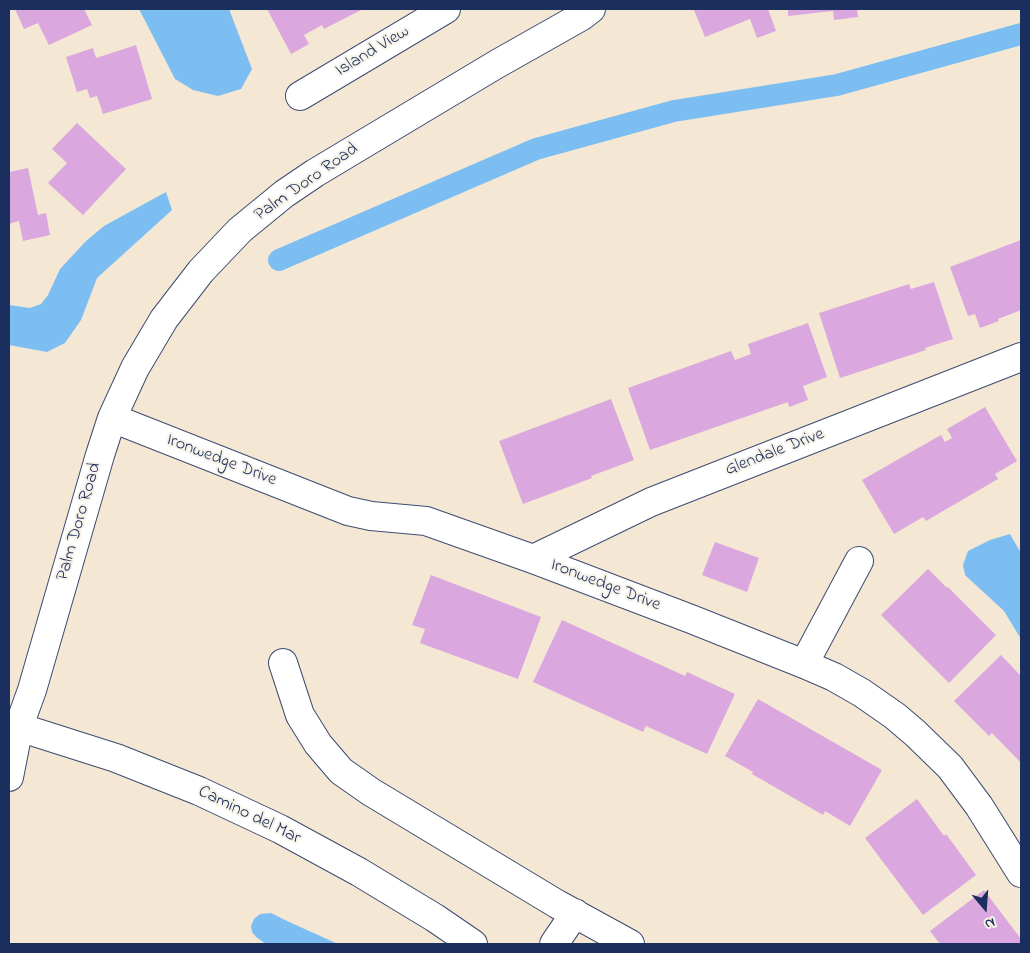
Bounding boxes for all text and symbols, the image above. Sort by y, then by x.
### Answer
street label: Island View [332,22,414,82]
street label: Palm Doro Road [251,139,363,227]
street label: Glendale Drive [722,424,828,482]
street label: Ironwedge Drive [163,430,279,492]
street label: Palm Doro Road [53,461,107,583]
street label: Ironwedge Drive [547,555,663,617]
street label: Camino del Mar [194,782,304,850]
north arrow [960,883,1010,933]
text: N [982,911,998,934]

